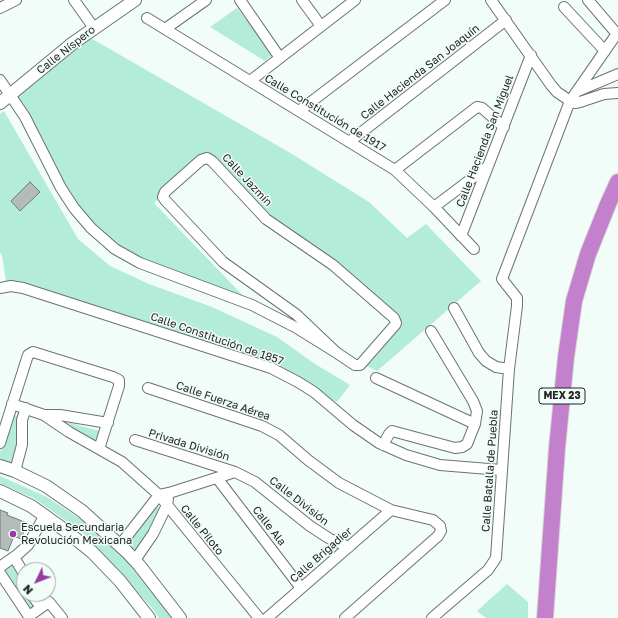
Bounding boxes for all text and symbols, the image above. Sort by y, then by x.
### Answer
street label: Calle Hacienda San Joaquín [358,22,482,122]
street label: Calle Níspero [34,23,98,77]
street label: Calle Constitución de 1917 [262,72,388,154]
street label: Calle Hacienda San Miguel [454,73,516,209]
street label: Calle Jazmín [219,151,275,209]
street label: Calle Constitución de 1857 [149,310,285,368]
street label: Calle Fuerza Aérea [174,379,272,423]
road number: MEX 23 [539,388,585,404]
street label: Calle Batalla de Puebla [479,409,501,533]
street label: Privada División [147,426,231,464]
street label: Calle División [267,474,331,528]
street label: Calle Piloto [178,502,226,558]
street label: Calle Ala [249,504,289,548]
place label: Escuela Secundaria Revolución Mexicana [21,521,132,547]
street label: Calle Brigadier [287,525,355,585]
marker: Escuela Secundaria Revolución Mexicana [8,529,18,539]
north arrow [16,562,56,602]
text: N [20,582,35,597]

